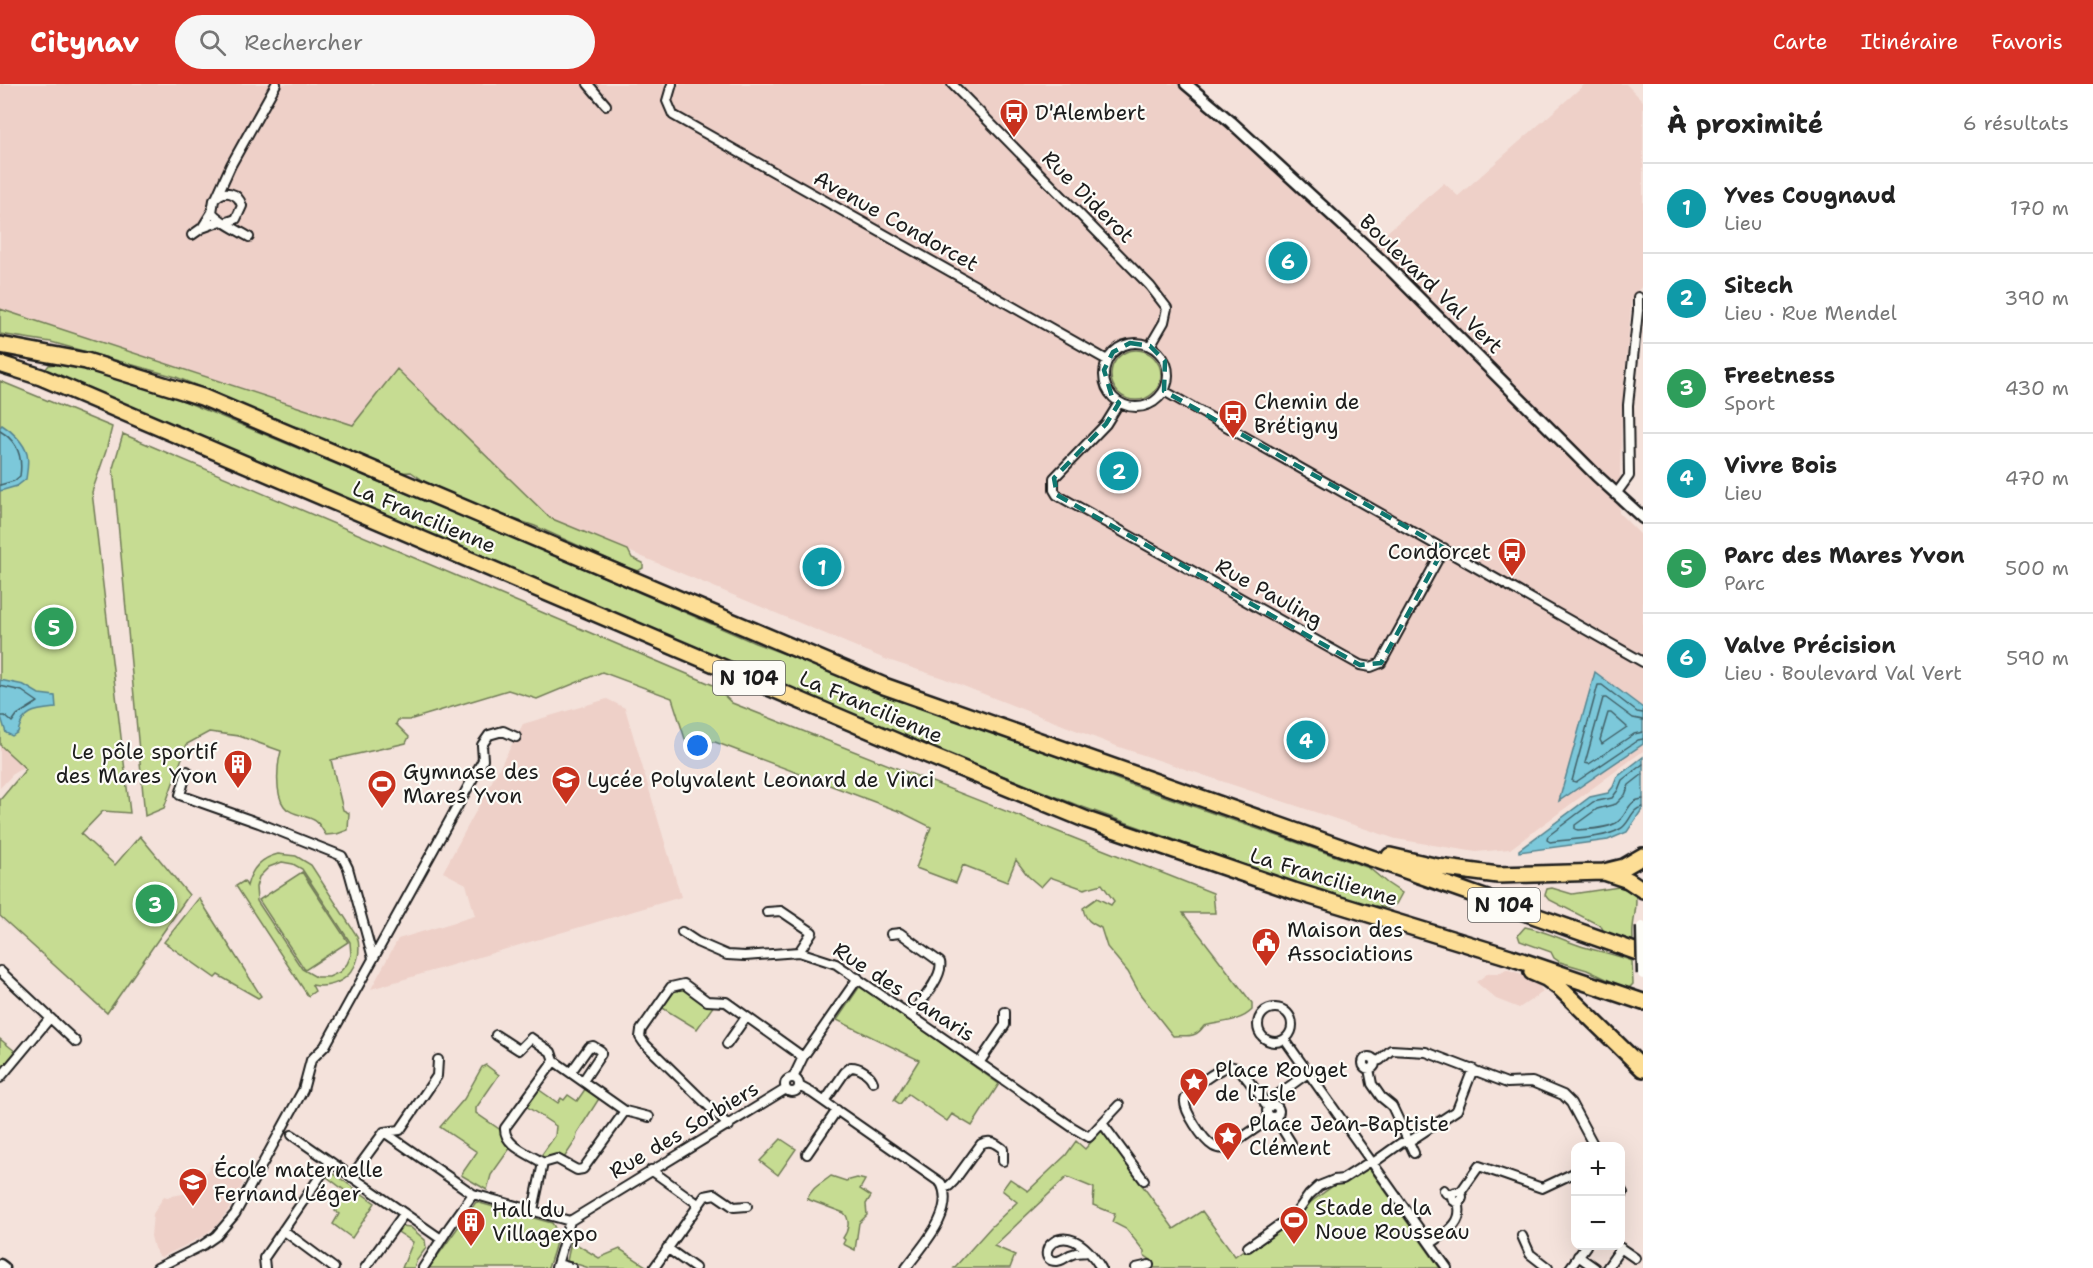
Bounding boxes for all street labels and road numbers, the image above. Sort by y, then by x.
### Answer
street label: Rue Diderot [1036,145,1140,249]
street label: Avenue Condorcet [809,164,983,278]
street label: Boulevard Val Vert [1353,208,1509,360]
street label: La Francilienne [348,474,500,560]
street label: Rue Pauling [1210,552,1328,634]
road number: N 104 [713,661,785,695]
street label: La Francilienne [795,664,947,750]
street label: La Francilienne [1247,841,1401,913]
road number: N 104 [1468,888,1540,922]
street label: Rue des Canaris [828,936,980,1048]
street label: Rue des Sorbiers [604,1074,764,1186]

